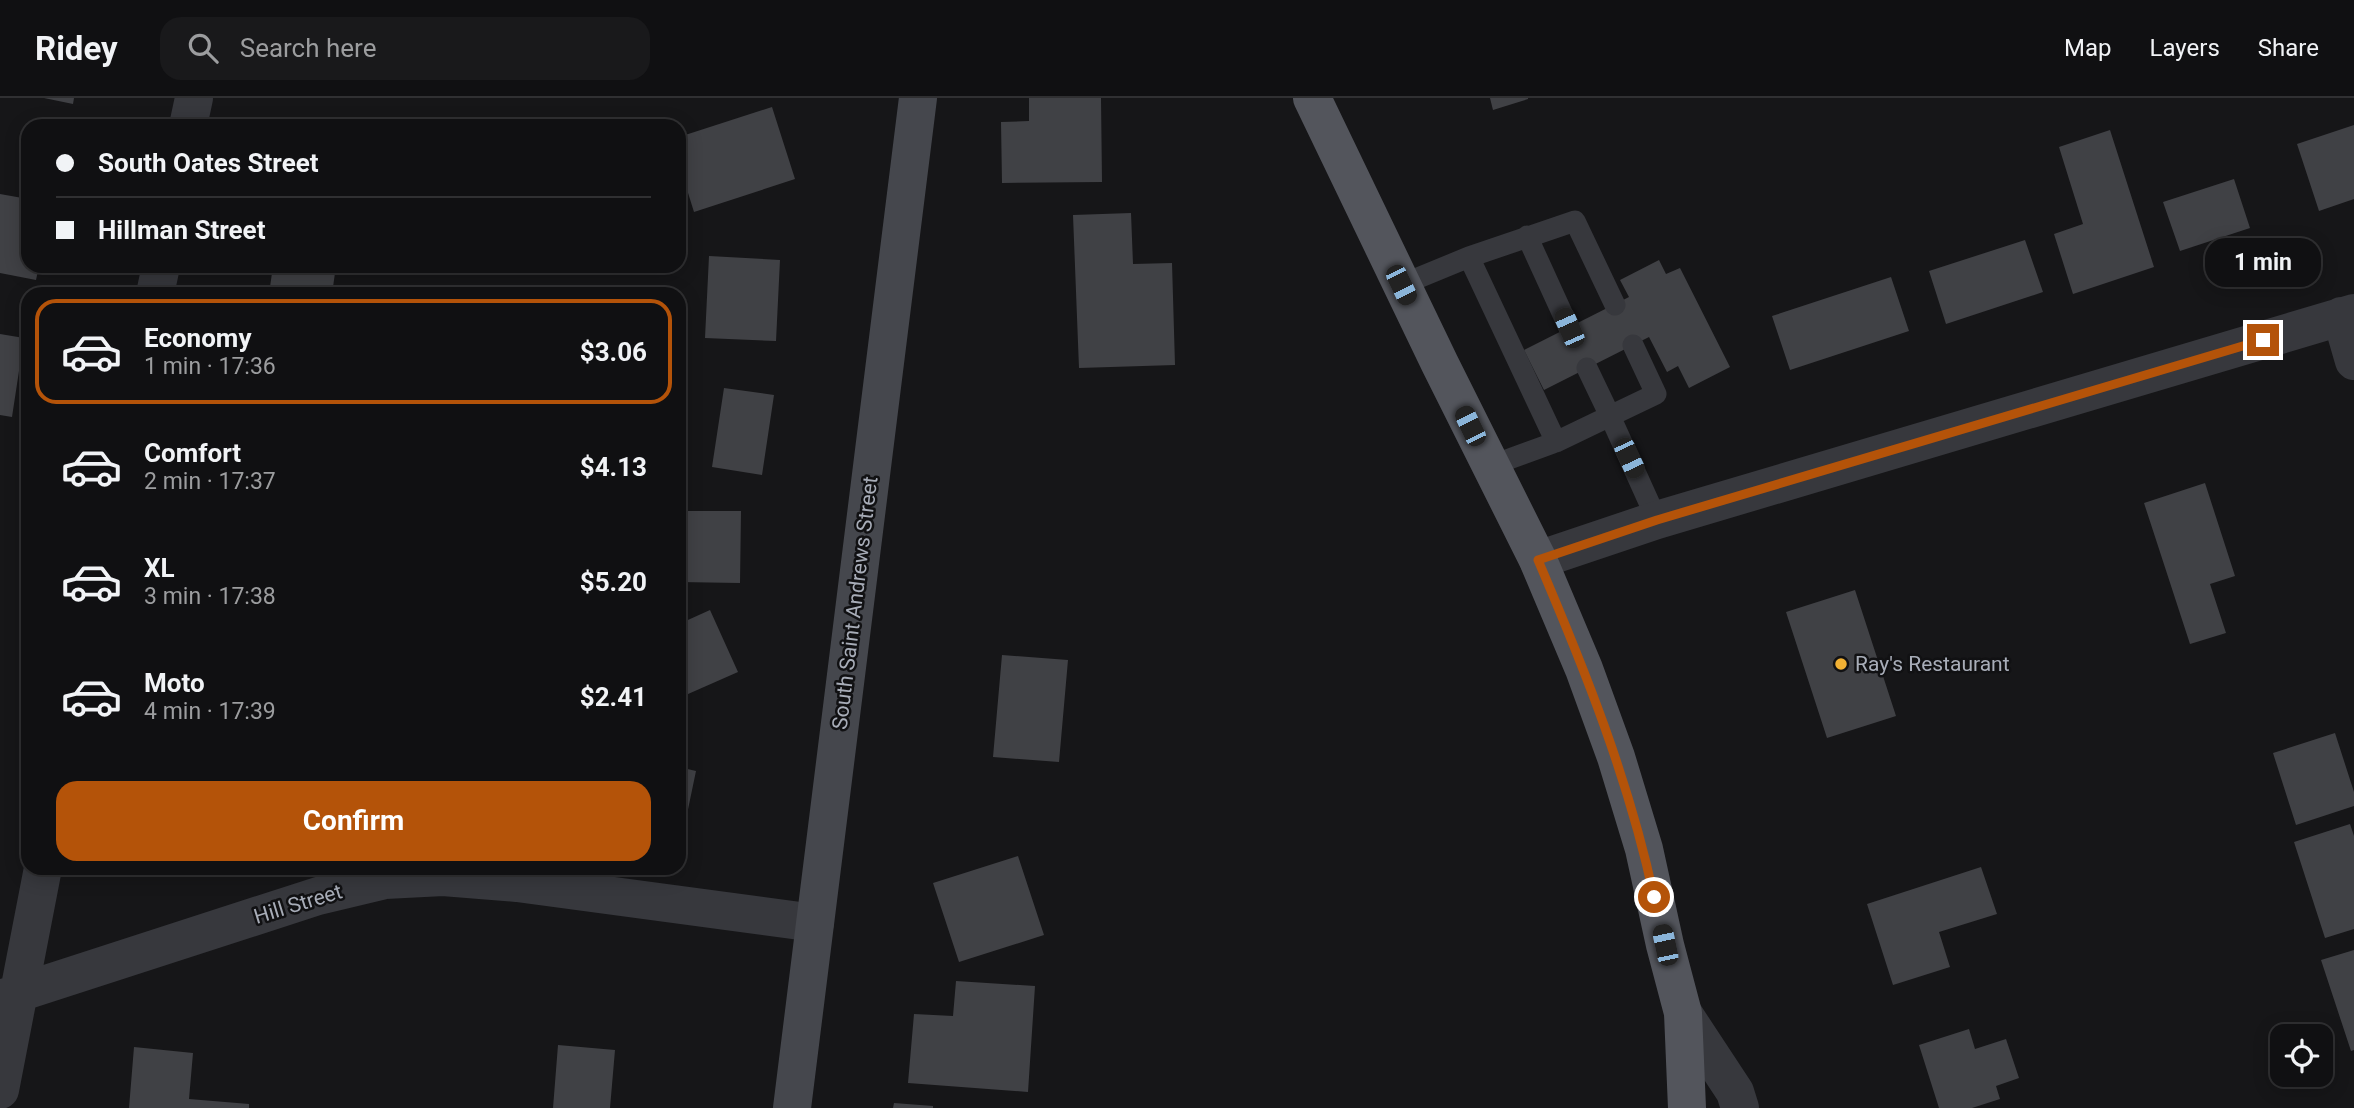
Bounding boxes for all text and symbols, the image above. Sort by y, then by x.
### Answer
search box [160,17,650,80]
text: Ridey [35,29,118,68]
icon: search [184,29,222,67]
text: Search here [240,33,376,63]
text: Map [2064,34,2112,62]
text: Layers [2150,34,2220,62]
text: Share [2258,34,2319,62]
text: South Oates Street [98,148,319,178]
text: Hillman Street [98,215,265,245]
callout: 1 min [2205,238,2321,288]
text: 1 min [2234,249,2292,276]
car [1383,262,1420,308]
car [1551,305,1588,351]
icon: car [60,320,123,383]
text: Economy [144,323,251,353]
route end [2247,324,2279,356]
text: $3.06 [580,337,647,367]
text: 1 min · 17:36 [144,353,276,380]
car [1452,403,1489,449]
icon: car [60,435,123,498]
car [1611,435,1648,481]
text: Comfort [144,438,241,468]
text: $4.13 [580,452,647,482]
text: 2 min · 17:37 [144,468,276,495]
street label: South Saint Andrews Street [828,475,882,731]
icon: car [60,550,123,613]
text: XL [144,553,175,583]
text: $5.20 [580,567,647,597]
text: 3 min · 17:38 [144,583,276,610]
place label: Ray's Restaurant [1855,652,2010,676]
marker: Ray's Restaurant [1833,656,1849,672]
icon: car [60,665,123,728]
text: Moto [144,668,205,698]
text: $2.41 [580,682,647,712]
text: 4 min · 17:39 [144,698,276,725]
button: Confirm [56,781,651,861]
street label: Hill Street [251,879,345,929]
route start [1638,881,1670,913]
car [1651,922,1680,968]
map controls [2270,1024,2333,1087]
button: locate [2270,1024,2333,1087]

